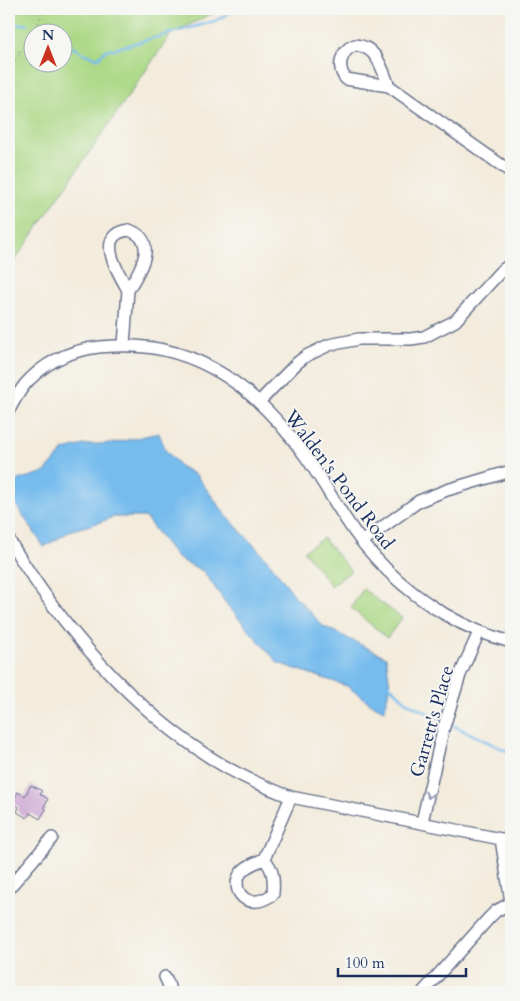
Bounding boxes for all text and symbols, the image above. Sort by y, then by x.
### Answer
north arrow [22,22,72,72]
text: N [42,26,54,45]
street label: Walden's Pond Road [277,404,400,555]
street label: Garrett's Place [404,662,460,780]
one-way arrow [424,791,434,799]
scale bar [338,946,465,978]
text: 100 m [345,953,385,973]

